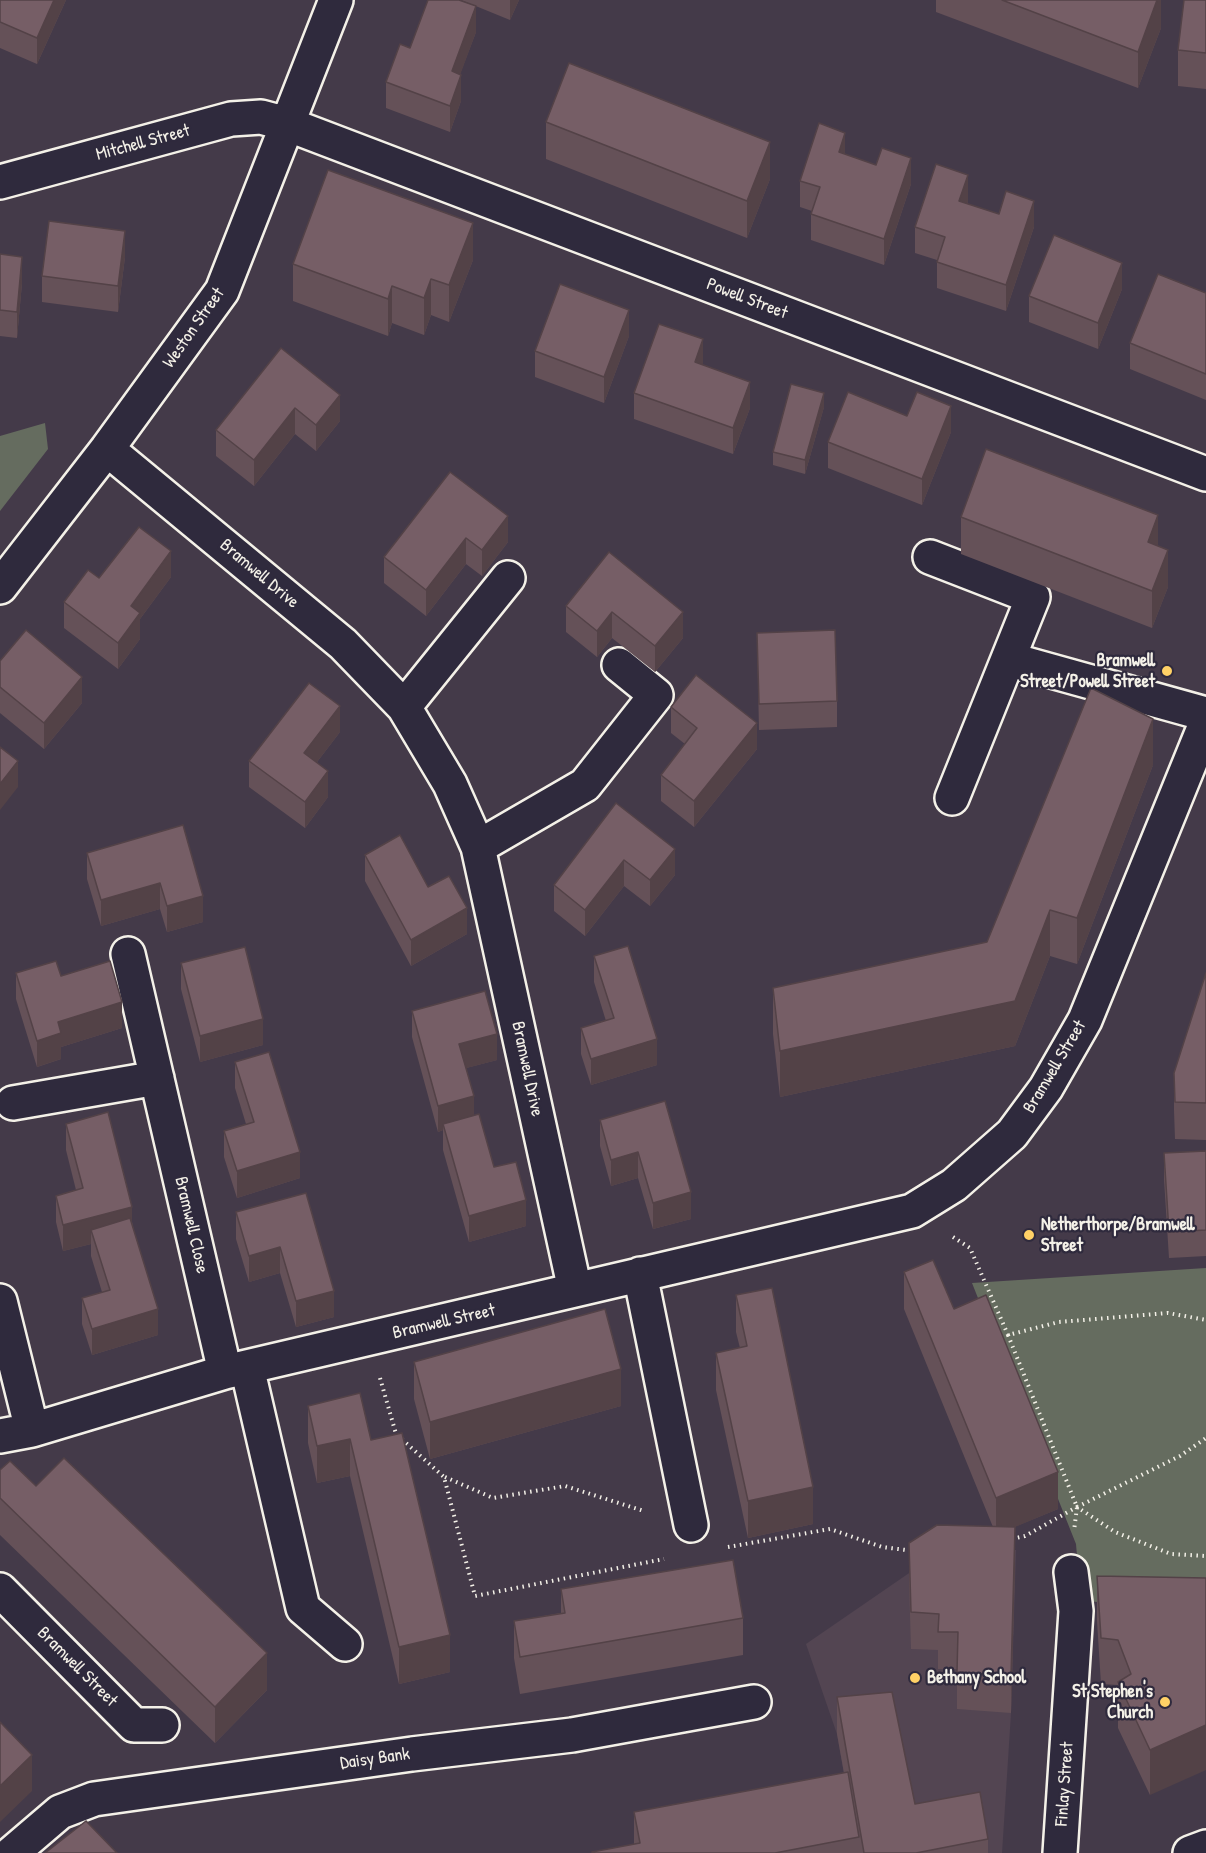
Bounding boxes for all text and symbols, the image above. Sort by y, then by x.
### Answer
street label: Mitchell Street [94,120,192,166]
street label: Powell Street [703,274,791,324]
street label: Weston Street [159,284,229,372]
street label: Bramwell Drive [215,535,303,613]
place label: Bramwell Street/Powell Street [1020,650,1155,692]
marker: Bramwell Street/Powell Street [1160,664,1174,678]
street label: Bramwell Street [1019,1017,1091,1117]
street label: Bramwell Drive [506,1019,548,1119]
street label: Bramwell Close [169,1174,213,1276]
place label: Netherthorpe/Bramwell Street [1041,1214,1195,1256]
marker: Netherthorpe/Bramwell Street [1022,1228,1036,1242]
street label: Bramwell Street [391,1300,497,1344]
street label: Bramwell Street [32,1622,122,1712]
place label: Bethany School [927,1667,1026,1689]
marker: Bethany School [908,1671,922,1685]
place label: St Stephen's Church [1072,1681,1153,1724]
marker: St Stephen's Church [1158,1695,1172,1709]
street label: Finlay Street [1051,1741,1079,1827]
street label: Daisy Bank [339,1743,411,1775]

